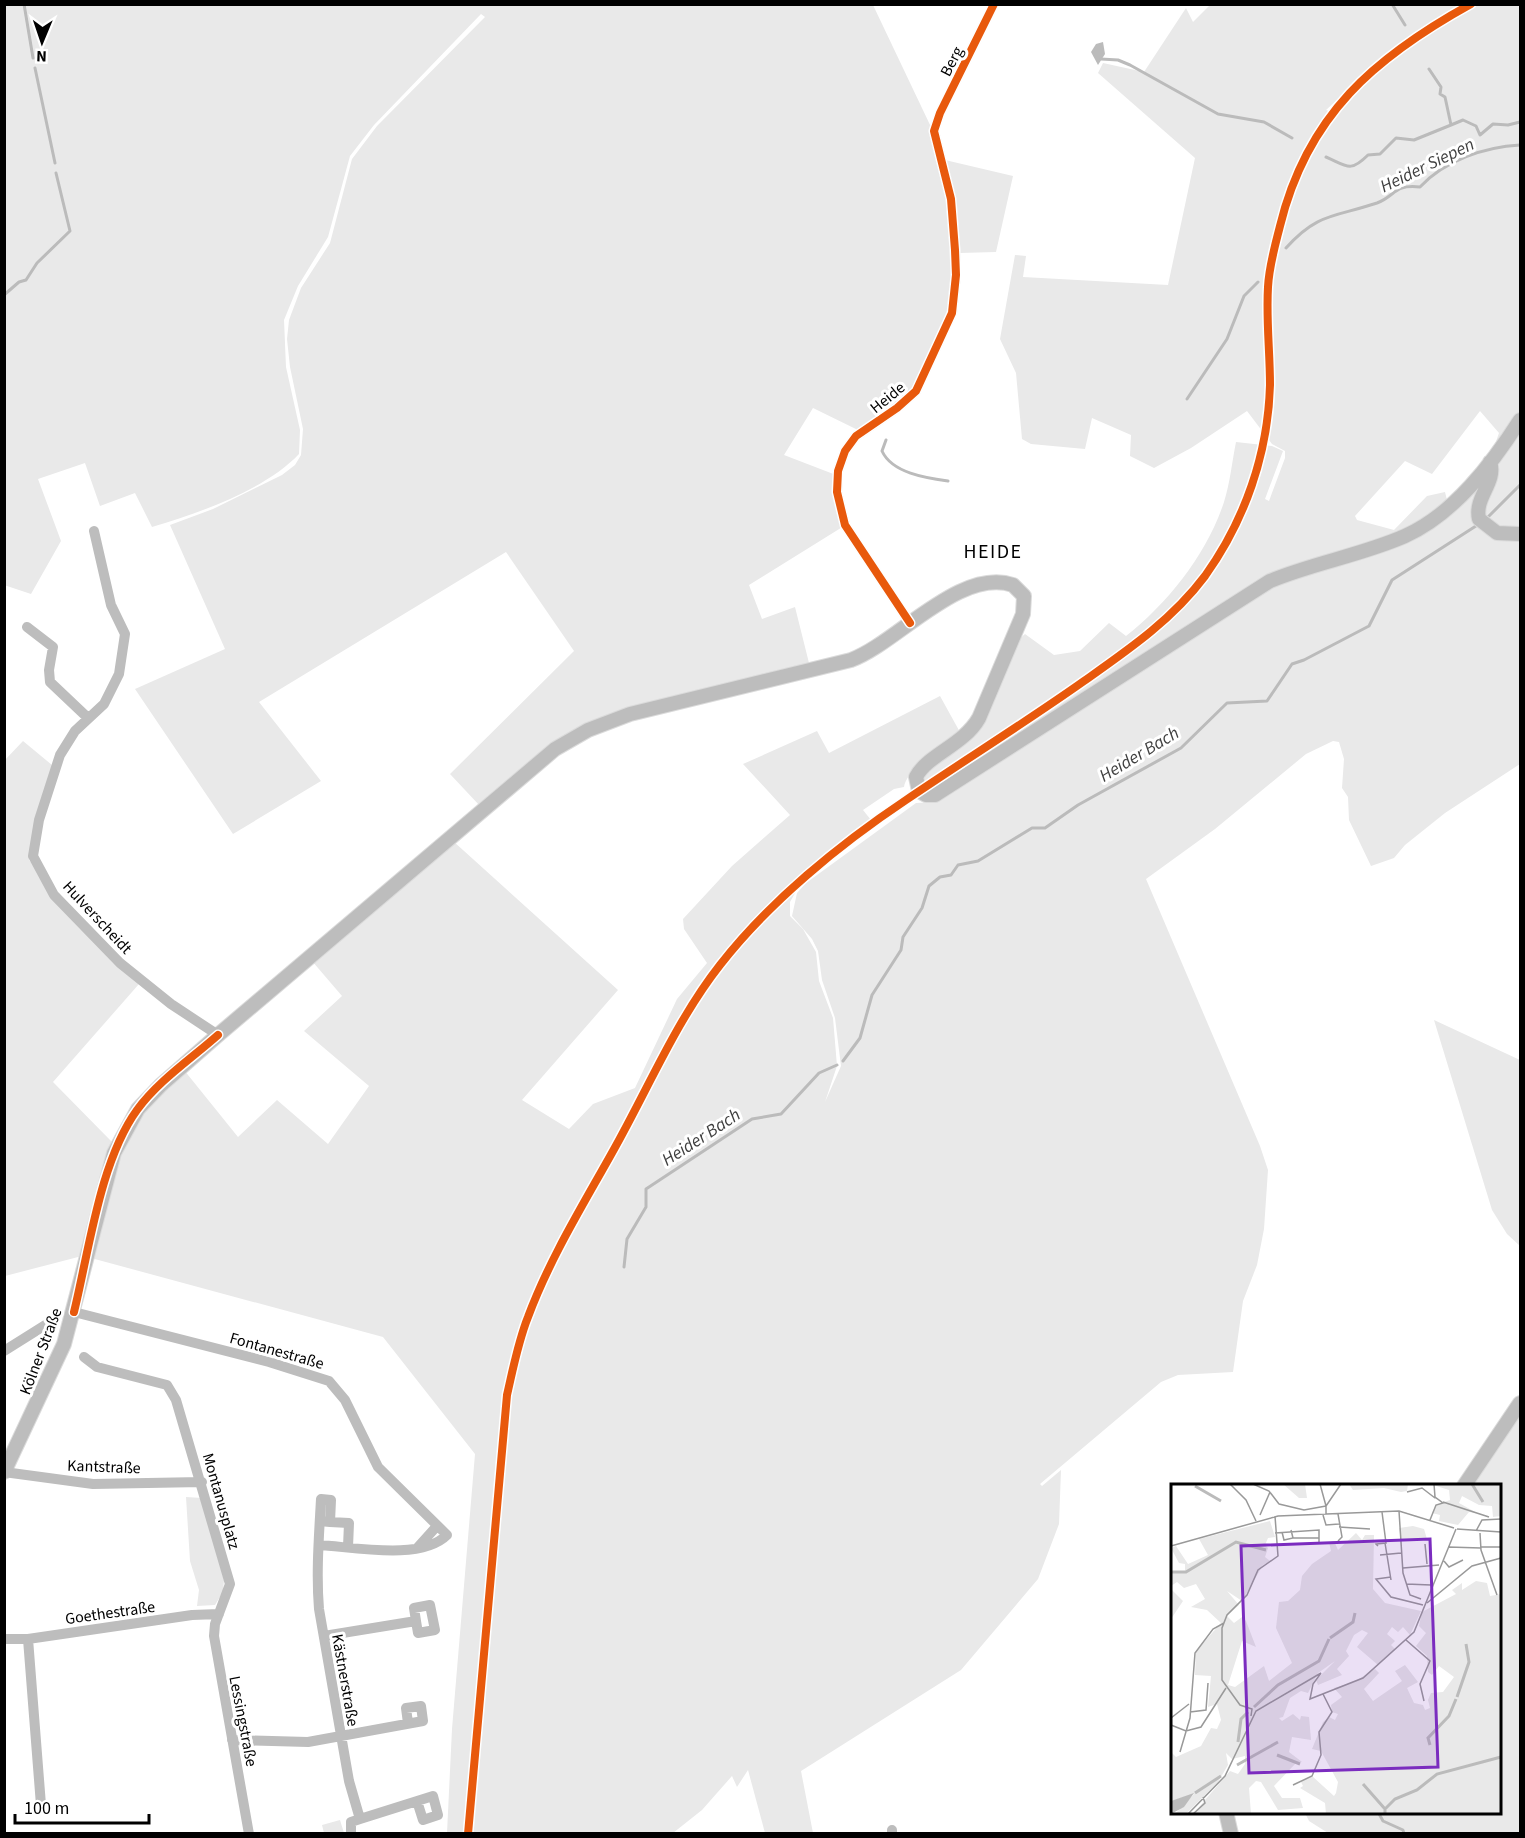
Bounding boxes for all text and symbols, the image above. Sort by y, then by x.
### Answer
north arrow [12,12,72,72]
street label: Berg [935,43,969,80]
text: N [36,45,47,67]
water label: Heider Siepen [1376,132,1478,199]
street label: Heide [866,377,910,419]
district label: HEIDE [963,538,1023,566]
water label: Heider Bach [1095,721,1184,788]
street label: Hulverscheidt [58,876,137,960]
water label: Heider Bach [657,1103,746,1172]
street label: Kölner Straße [14,1305,68,1398]
street label: Fontanestraße [227,1327,326,1375]
street label: Montanusplatz [197,1450,245,1552]
street label: Kantstraße [67,1455,141,1479]
inset map [1171,1484,1501,1814]
street label: Goethestraße [64,1596,157,1630]
street label: Kästnerstraße [326,1632,364,1728]
street label: Lessingstraße [223,1674,263,1768]
scale bar [15,1787,148,1825]
text: 100 m [24,1796,69,1821]

